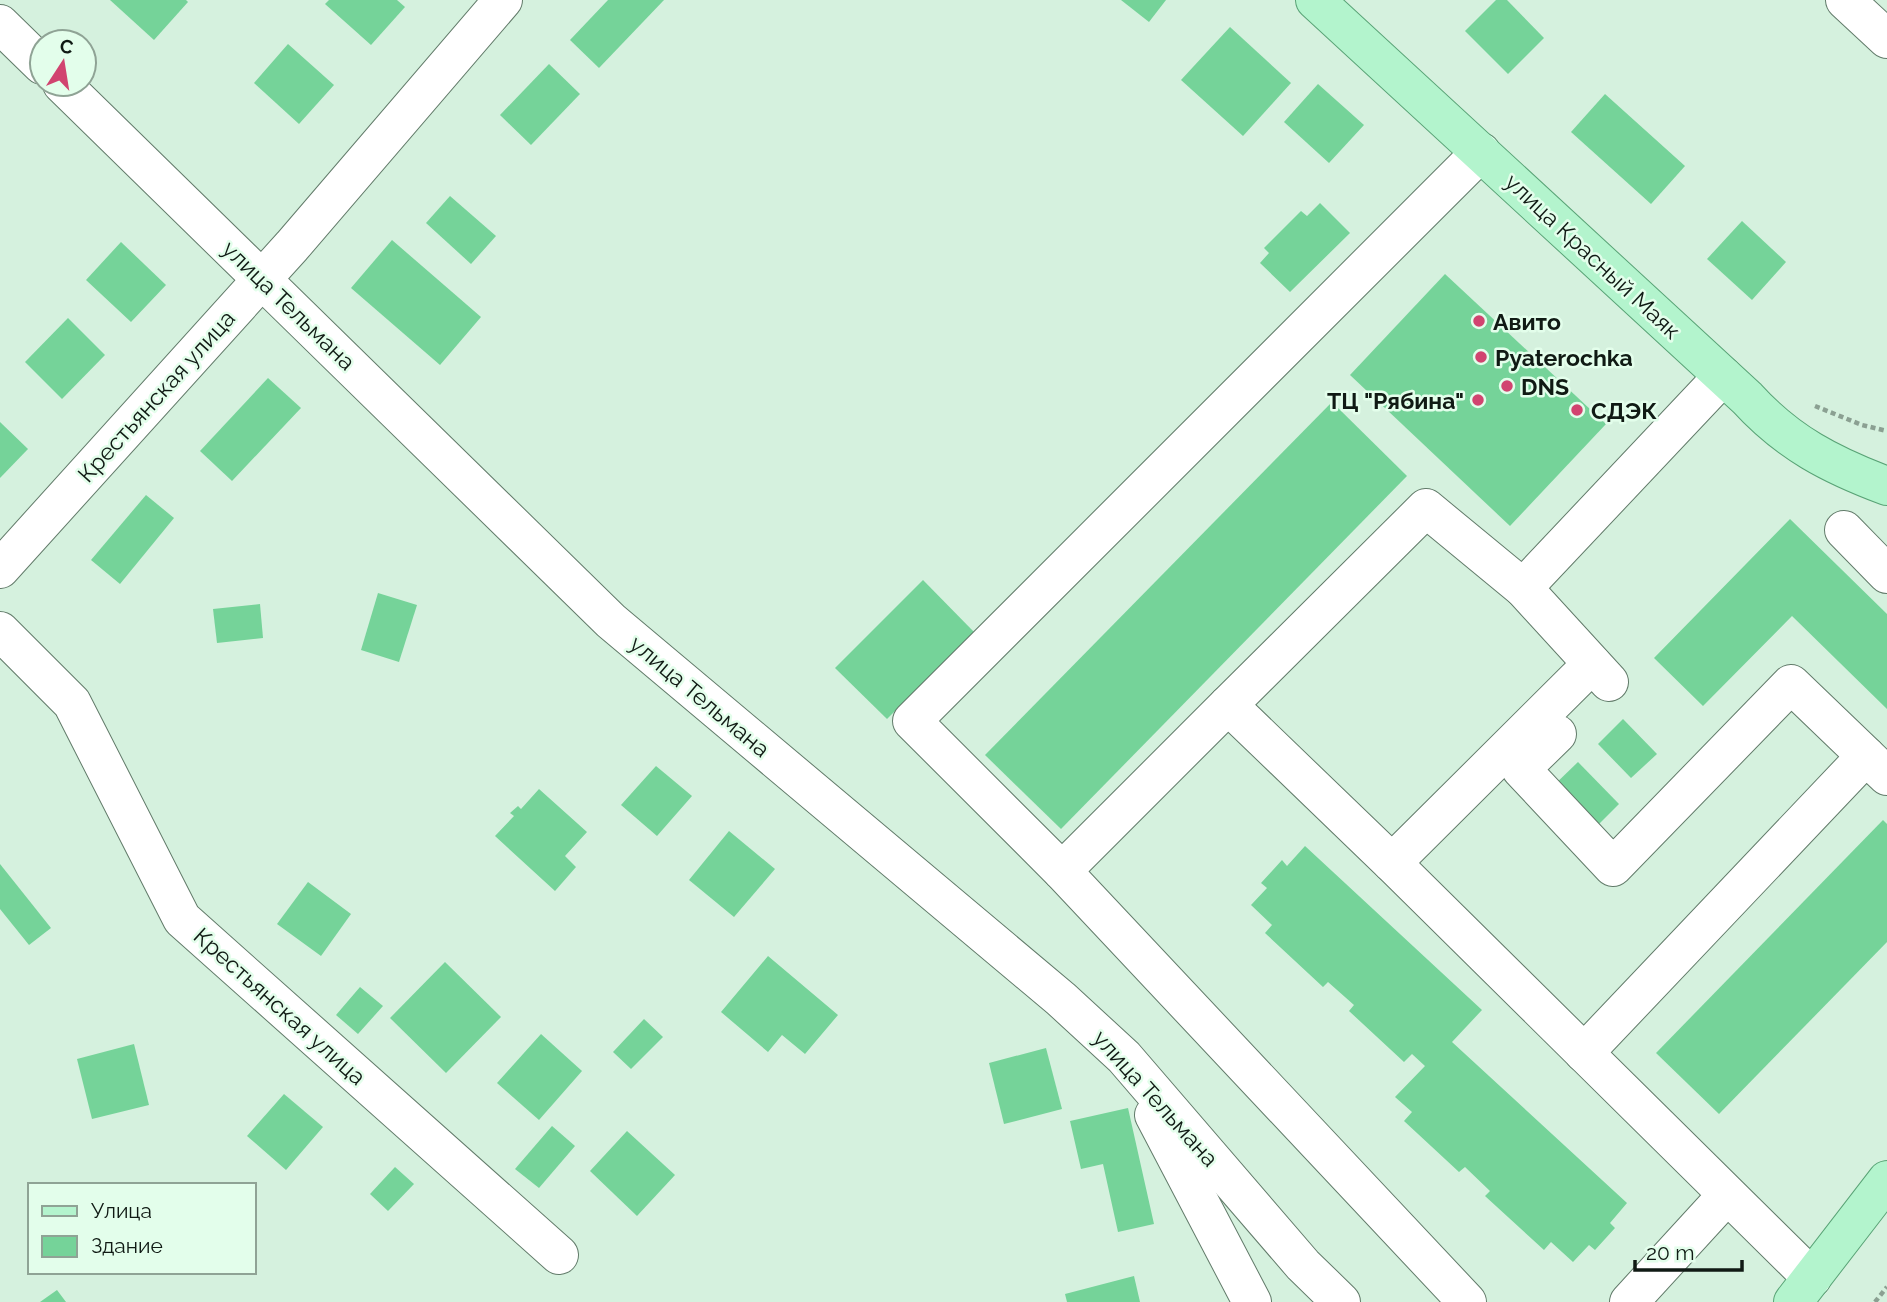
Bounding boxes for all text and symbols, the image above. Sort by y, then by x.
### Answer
north arrow [28,28,98,98]
text: С [58,34,75,58]
street label: улица Красный Маяк [1500,168,1686,344]
street label: улица Тельмана [217,235,361,375]
street label: Крестьянская улица [72,305,240,487]
place label: Авито [1493,308,1561,335]
marker: Авито [1471,313,1487,329]
place label: Pyaterochka [1495,344,1633,371]
marker: Pyaterochka [1473,349,1489,365]
place label: DNS [1521,373,1569,400]
marker: DNS [1499,378,1515,394]
place label: ТЦ "Рябина" [1327,387,1464,414]
marker: ТЦ "Рябина" [1470,392,1486,408]
place label: СДЭК [1591,397,1657,424]
marker: СДЭК [1569,402,1585,418]
street label: улица Тельмана [625,630,775,762]
street label: Крестьянская улица [189,922,371,1090]
street label: улица Тельмана [1088,1024,1224,1172]
legend [28,1183,256,1274]
text: Улица [91,1198,152,1223]
scale bar [1635,1228,1742,1272]
text: Здание [91,1233,163,1258]
text: 20 m [1646,1240,1694,1265]

